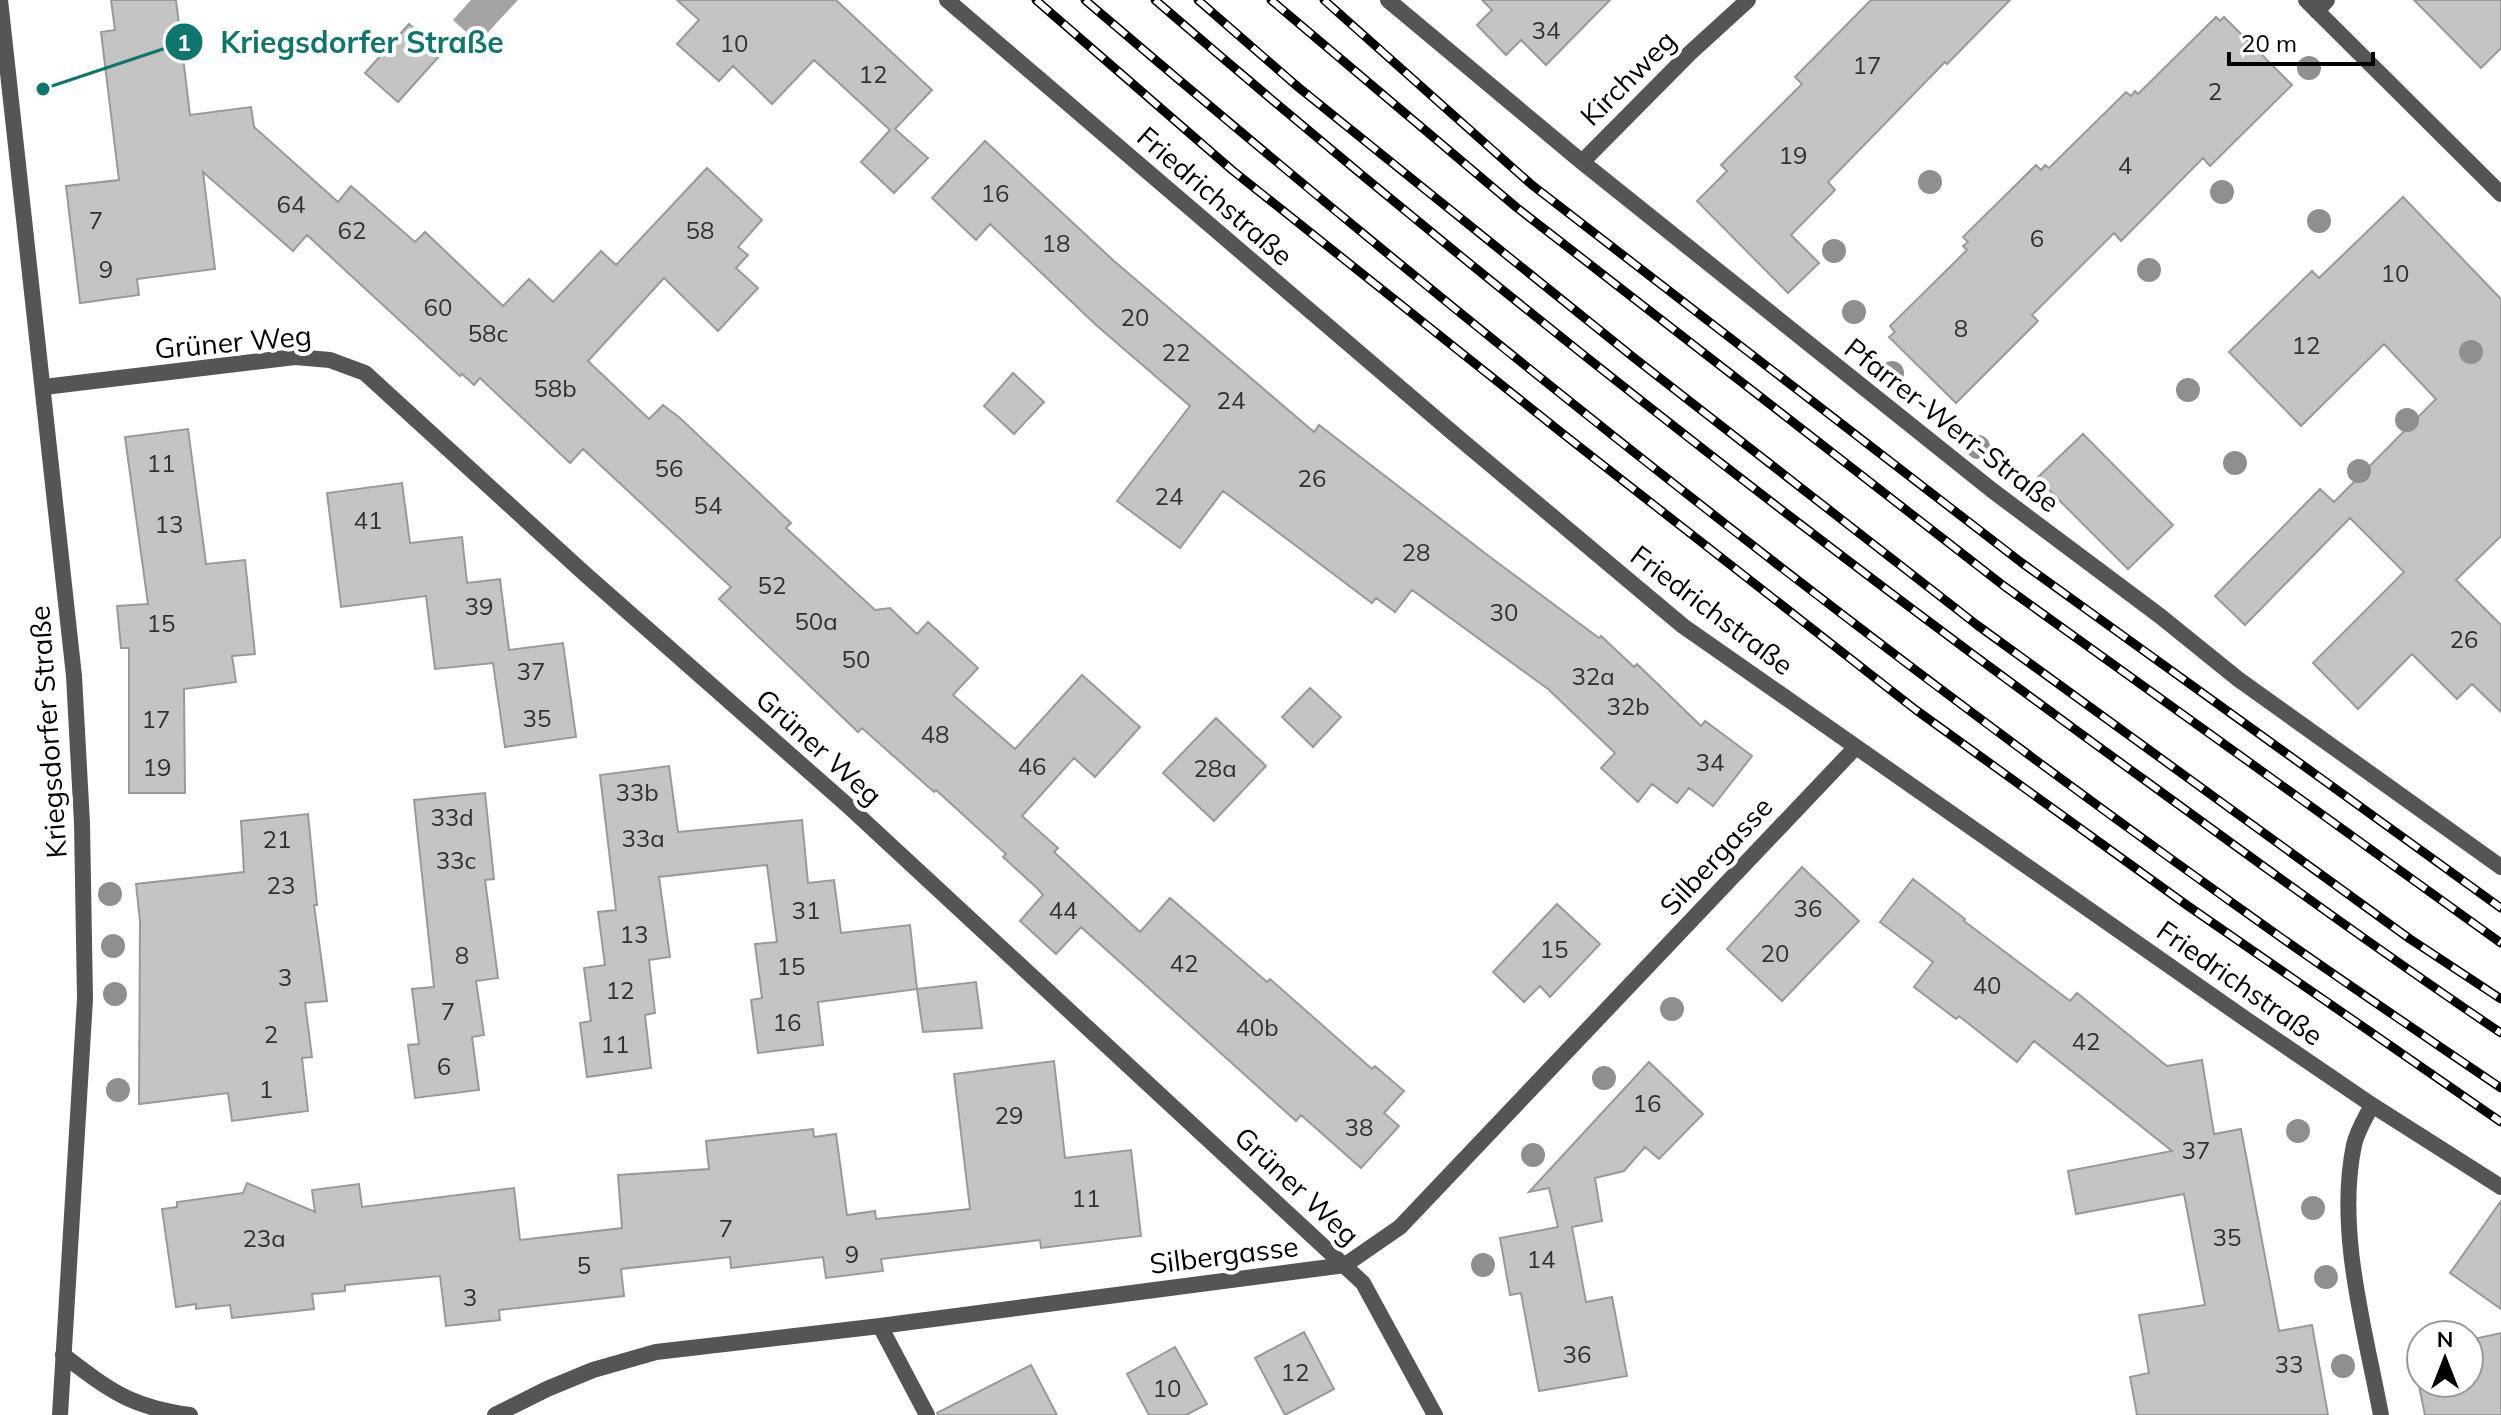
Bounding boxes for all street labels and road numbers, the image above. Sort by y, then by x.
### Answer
street label: Kirchweg [1573,23,1683,133]
street label: Friedrichstraße [1130,119,1300,273]
street label: Grüner Weg [153,317,313,366]
street label: Pfarrer-Werr-Straße [1838,330,2067,519]
street label: Friedrichstraße [1624,537,1801,682]
street label: Kriegsdorfer Straße [21,605,74,859]
street label: Grüner Weg [749,681,890,812]
street label: Silbergasse [1652,789,1779,922]
street label: Friedrichstraße [2150,912,2330,1053]
street label: Grüner Weg [1228,1119,1367,1252]
street label: Silbergasse [1148,1228,1300,1281]

